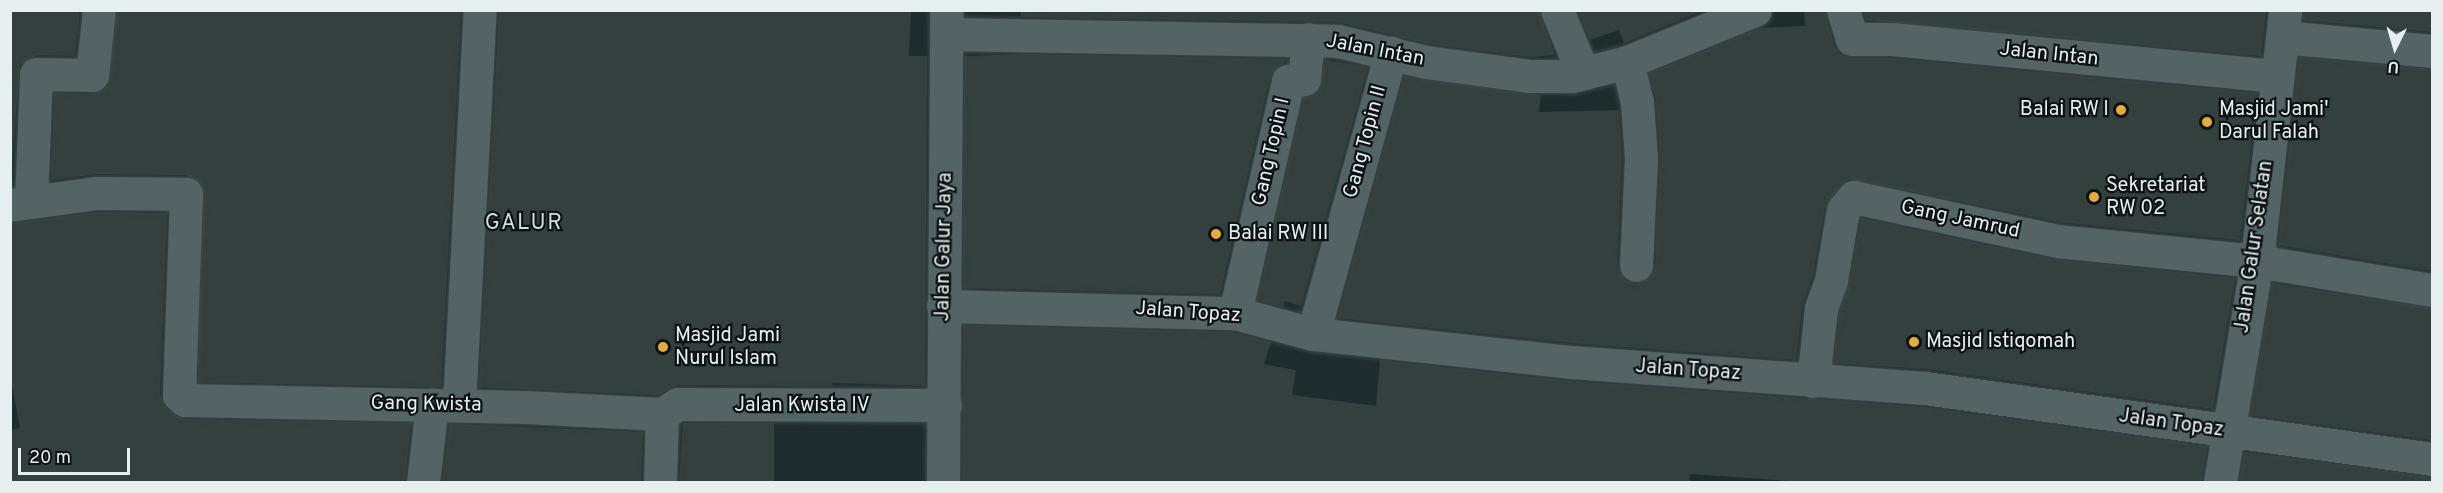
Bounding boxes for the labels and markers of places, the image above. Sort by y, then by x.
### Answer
place label: Balai RW I [2019,98,2109,122]
place label: Masjid Jami' Darul Falah [2219,98,2328,145]
marker: Balai RW I [2114,103,2128,117]
marker: Masjid Jami' Darul Falah [2200,115,2214,129]
place label: Sekretariat RW 02 [2106,174,2206,221]
marker: Sekretariat RW 02 [2087,190,2101,204]
place label: Balai RW III [1228,222,1329,246]
marker: Balai RW III [1209,227,1223,241]
place label: Masjid Jami Nurul Islam [675,324,780,371]
place label: Masjid Istiqomah [1926,330,2075,354]
marker: Masjid Istiqomah [1907,335,1921,349]
marker: Masjid Jami Nurul Islam [656,340,670,354]

